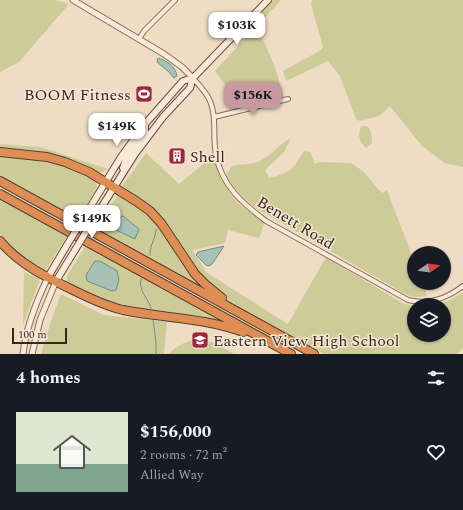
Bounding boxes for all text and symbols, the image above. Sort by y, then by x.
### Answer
pin: $103K [209,12,265,46]
text: $103K [217,15,257,35]
pin: $156K [225,82,281,116]
place label: BOOM Fitness [24,83,131,107]
sports icon: BOOM Fitness [134,84,154,104]
text: $156K [233,85,273,105]
pin: $149K [89,113,145,147]
text: $149K [97,116,137,136]
place label: Shell [190,145,225,169]
building icon: Shell [167,146,187,166]
street label: Benett Road [252,190,339,256]
pin: $149K [64,205,120,239]
text: $149K [72,208,112,228]
north arrow [407,246,451,290]
map controls [407,246,451,342]
button: layers [407,298,451,342]
scale bar [12,326,67,345]
text: 100 m [18,326,47,343]
place label: Eastern View High School [213,329,399,353]
school or university icon: Eastern View High School [190,330,210,350]
text: 4 homes [16,365,81,391]
icon: filters [425,367,447,389]
text: $156,000 [140,419,211,445]
icon: home [48,428,96,476]
icon: heart [425,441,447,463]
text: 2 rooms · 72 m² [140,445,227,465]
text: Allied Way [140,465,203,485]

